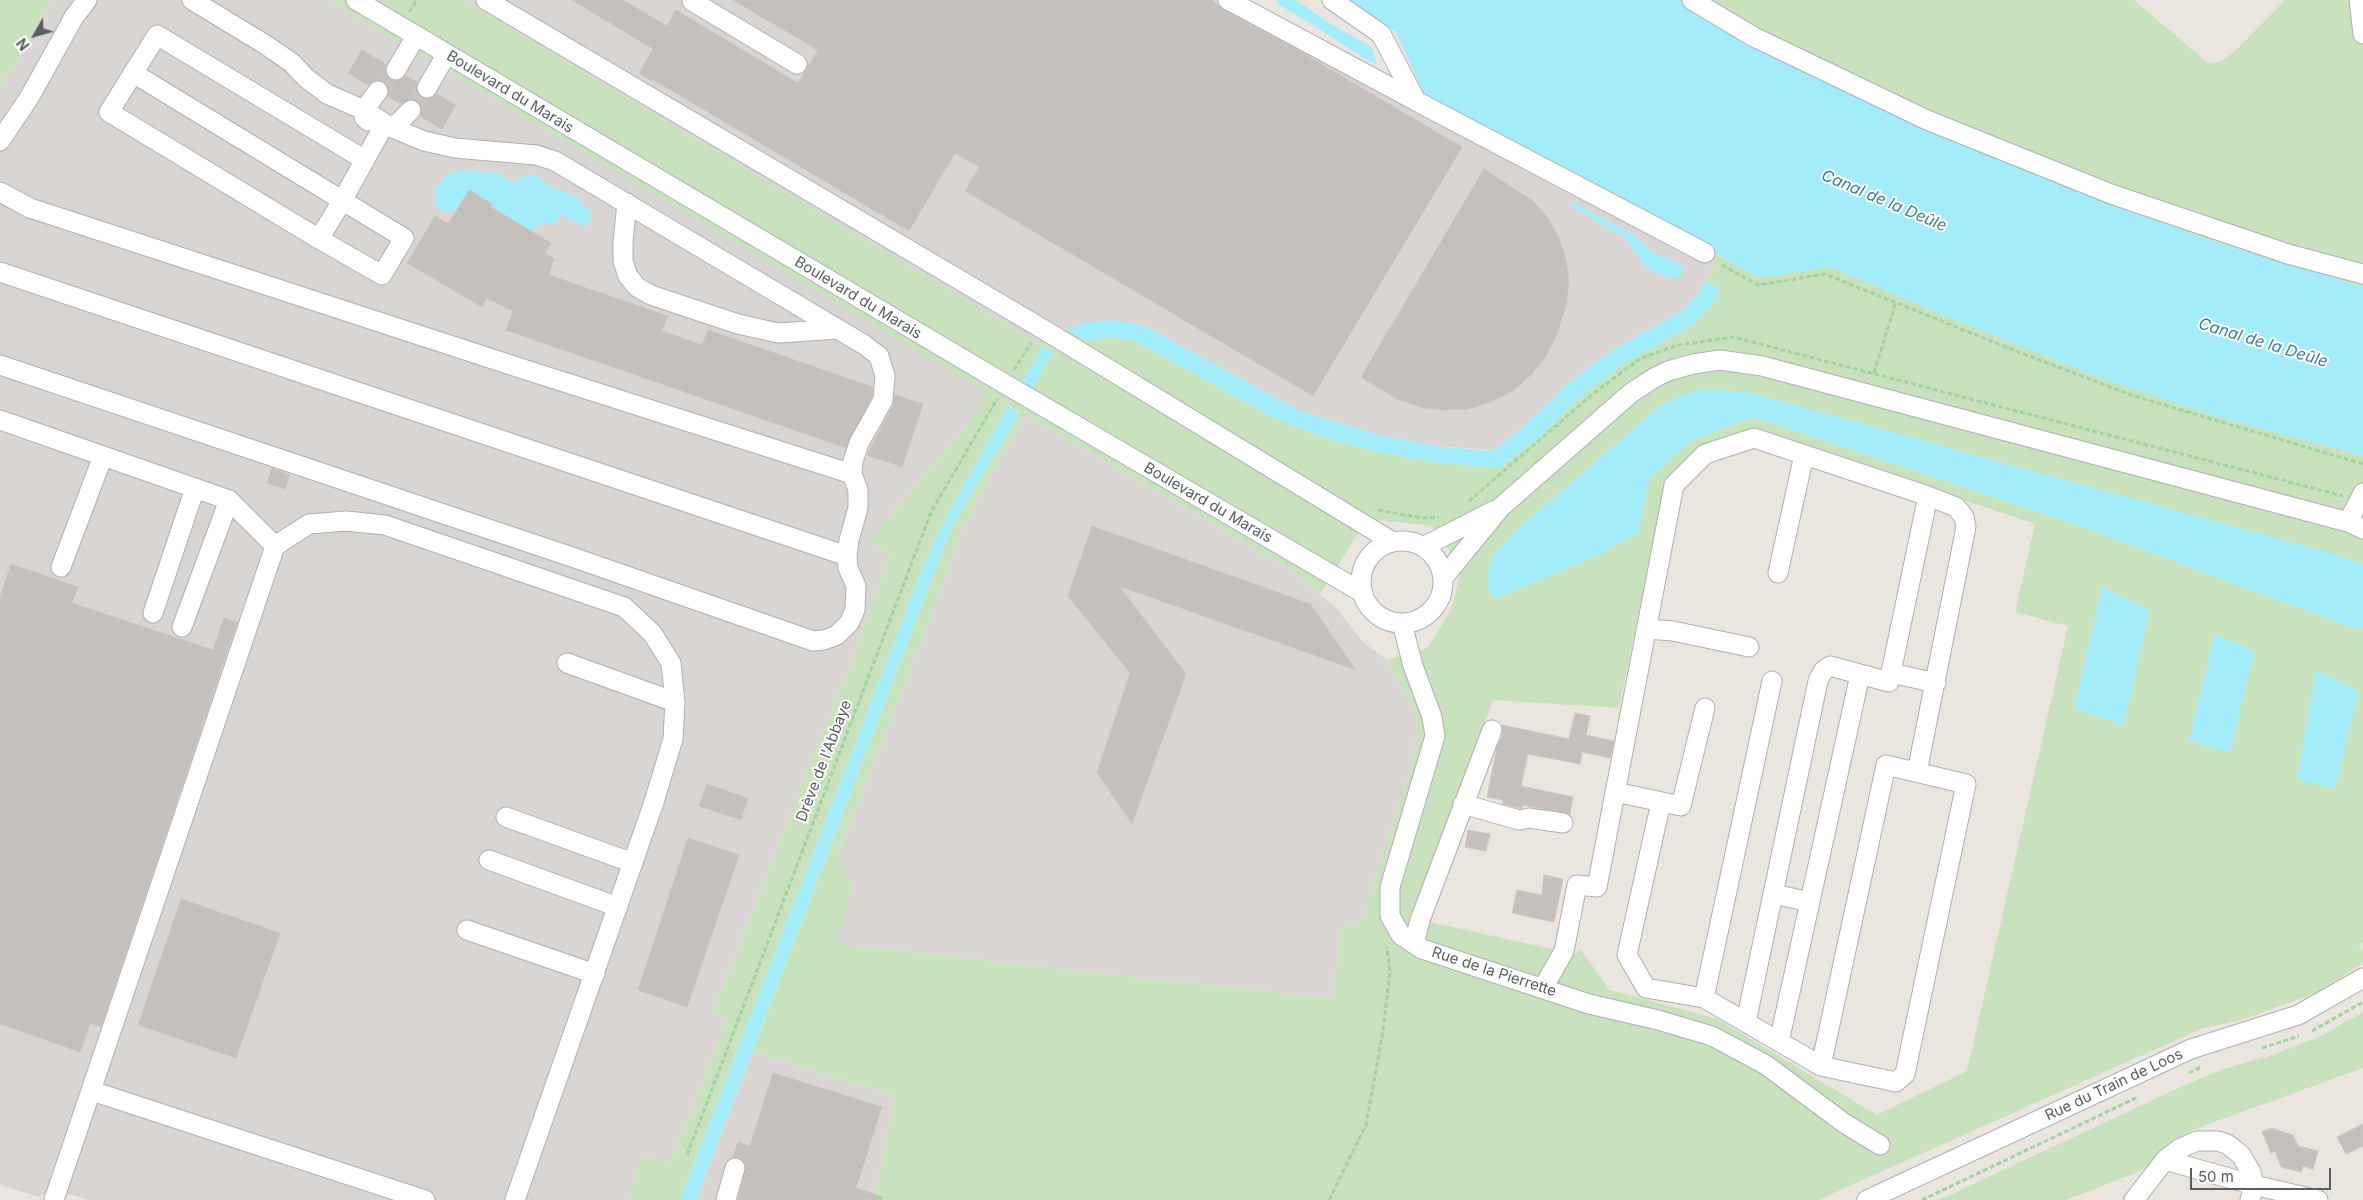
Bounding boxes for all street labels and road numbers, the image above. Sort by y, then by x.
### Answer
street label: Boulevard du Marais [443,47,577,137]
street label: Boulevard du Marais [791,253,925,343]
street label: Boulevard du Marais [1141,459,1275,547]
street label: Drève de l'Abbaye [793,698,855,824]
street label: Rue de la Pierrette [1429,943,1559,1001]
street label: Rue du Train de Loos [2042,1045,2186,1125]

